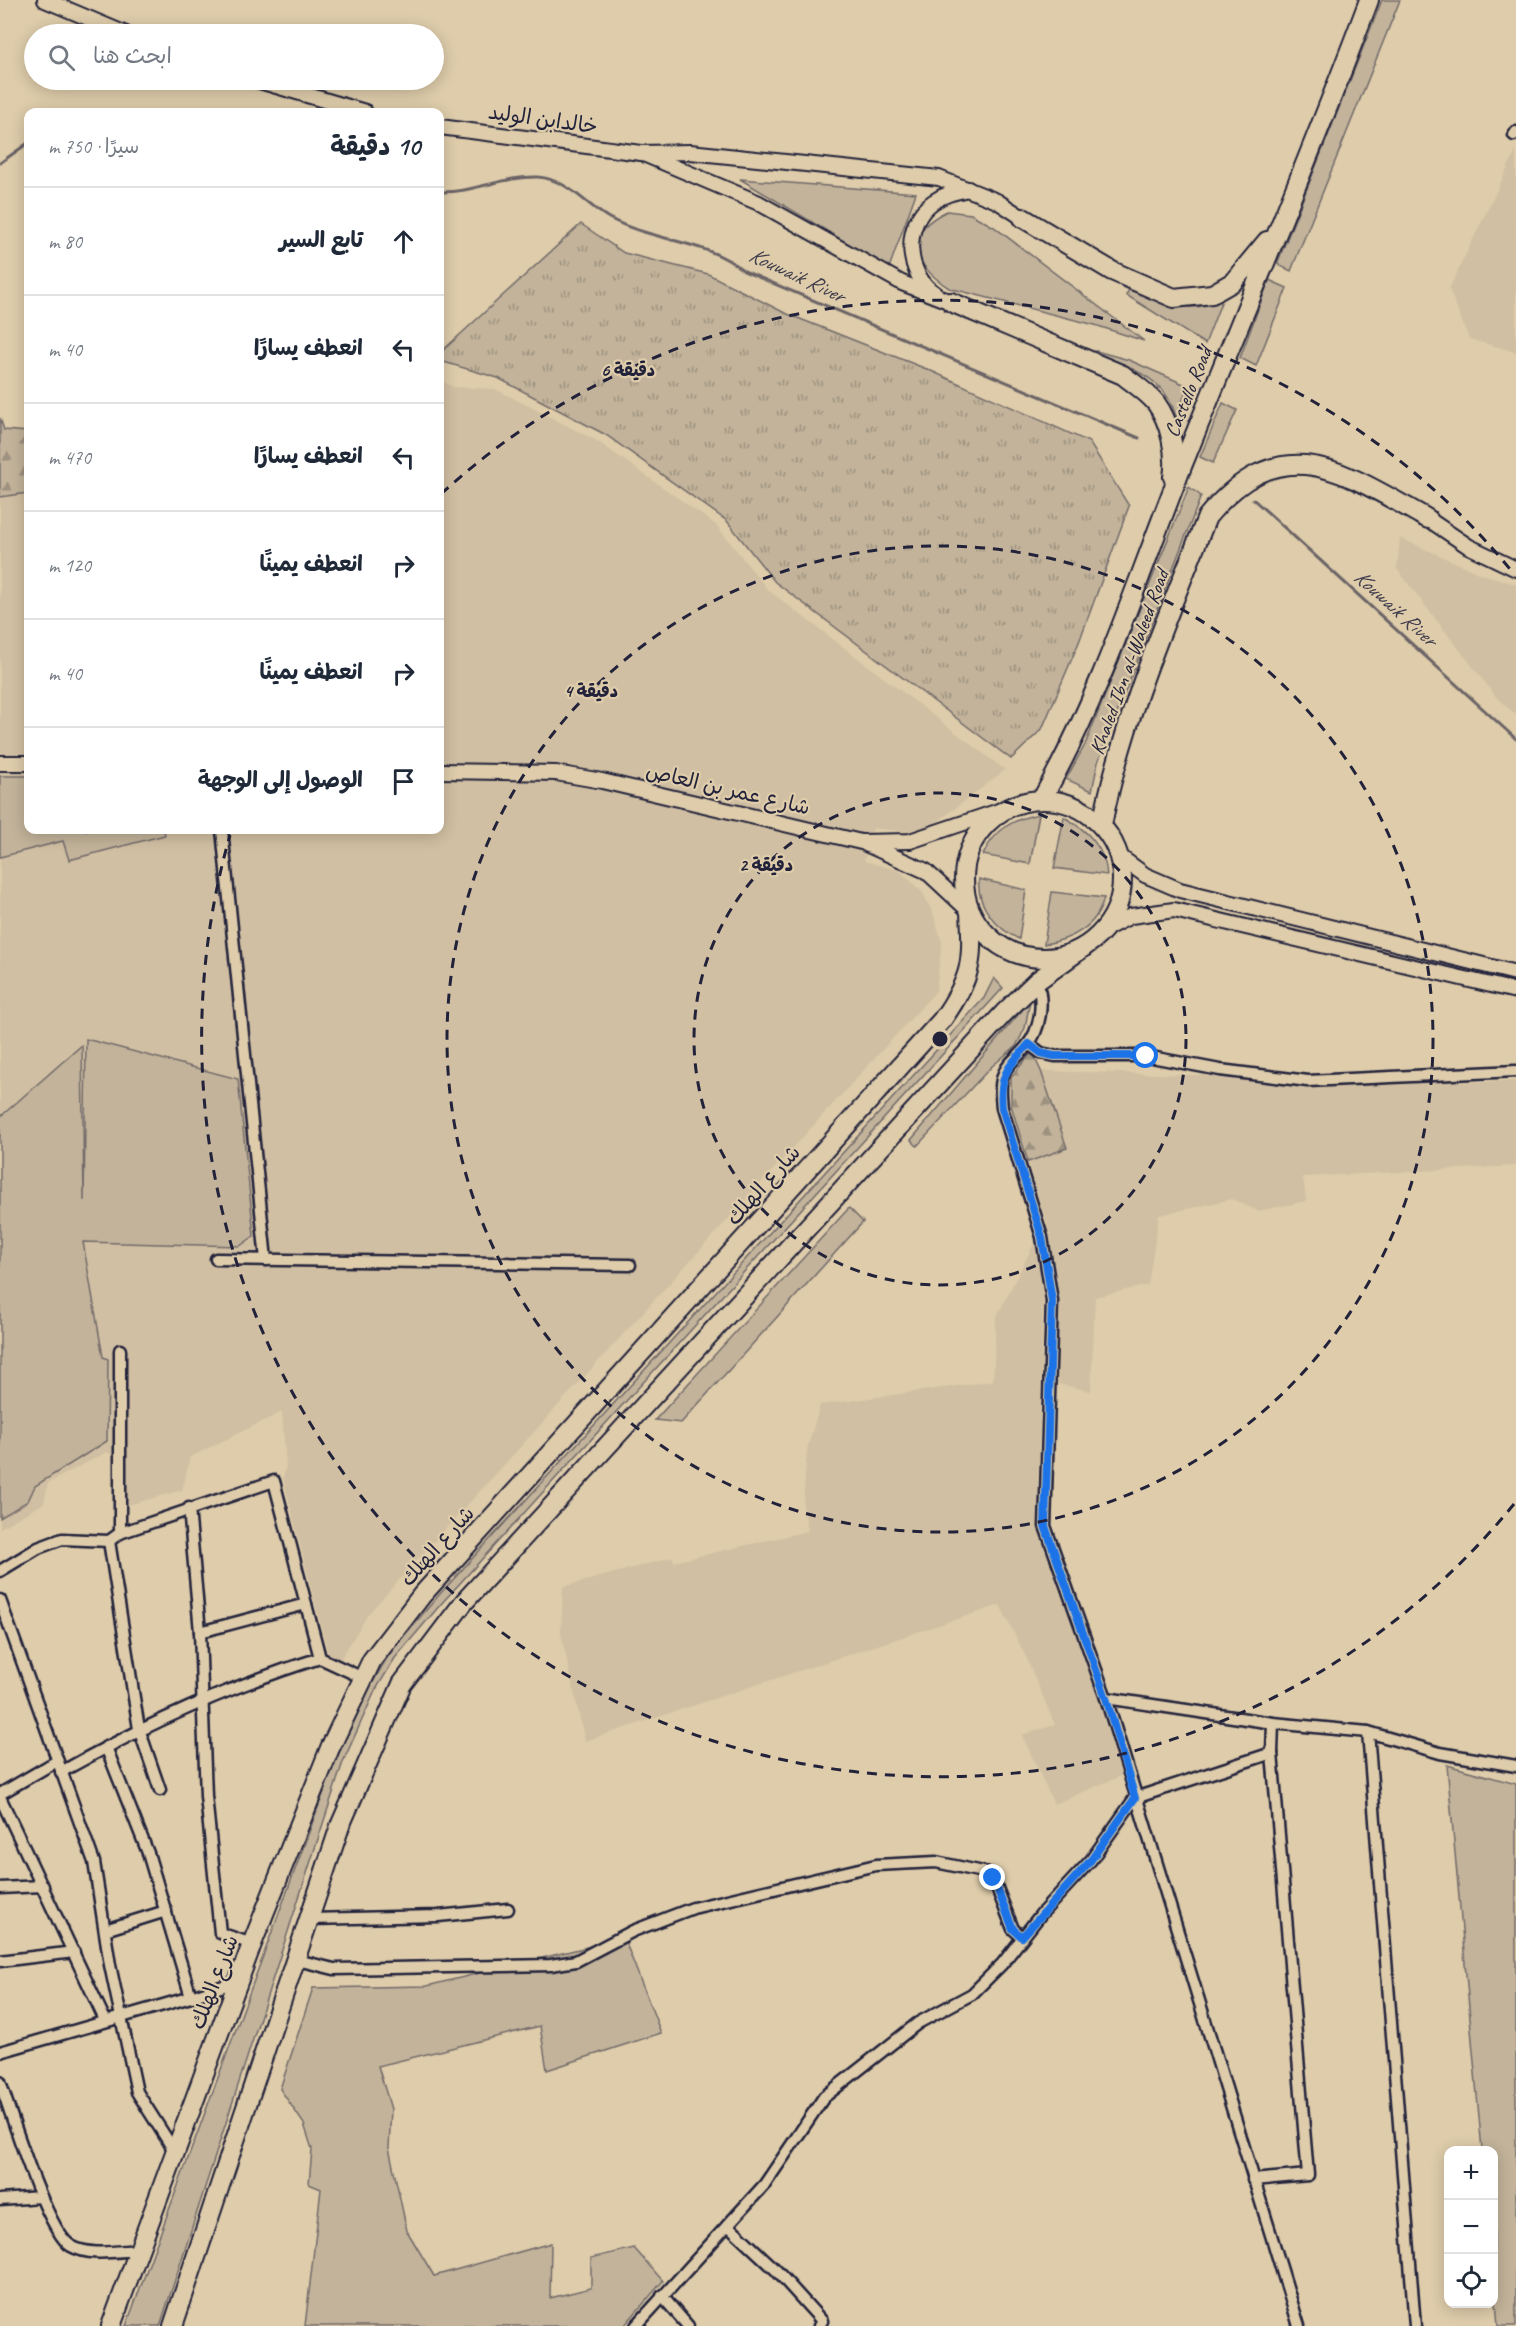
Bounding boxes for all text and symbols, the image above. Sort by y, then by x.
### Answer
search box [24,24,444,90]
icon: search [45,41,78,74]
text: ابحث هنا [93,42,172,70]
street label: خالدابن الوليد [486,98,599,141]
text: 10 دقيقة [330,130,420,163]
text: سيرًا · 750 m [48,134,139,159]
icon: ahead [387,225,420,258]
text: تابع السير [279,226,363,254]
text: 80 m [48,229,82,254]
water label: Kouwaik River [744,241,852,311]
icon: left [387,333,420,366]
text: انعطف يسارًا [254,334,363,362]
text: 40 m [48,337,82,362]
street label: Castello Road [1158,340,1219,441]
text: 6 دقيقة [601,359,655,381]
icon: left [387,441,420,474]
text: انعطف يسارًا [254,442,363,470]
text: 470 m [48,445,91,470]
icon: right [387,549,420,582]
text: انعطف يمينًا [259,550,363,578]
text: 120 m [48,553,91,578]
street label: Khaled Ibn al-Waleed Road [1083,563,1176,758]
water label: Kouwaik River [1348,563,1446,655]
icon: right [387,657,420,690]
text: انعطف يمينًا [259,658,363,686]
text: 40 m [48,661,82,686]
text: 4 دقيقة [564,680,618,702]
street label: شارع عمر بن العاص [643,757,813,822]
icon: arrive [387,765,420,798]
text: الوصول إلى الوجهة [198,766,363,794]
text: 2 دقيقة [739,854,793,876]
centre of rings [930,1029,950,1049]
route start [1132,1042,1158,1068]
street label: شارع الهلك [720,1140,807,1232]
street label: شارع الهلك [394,1501,481,1593]
route end [979,1864,1005,1890]
street label: شارع الهلك [184,1931,246,2034]
map controls [1444,2146,1498,2308]
button: + [1444,2146,1498,2200]
button: − [1444,2200,1498,2254]
button: locate [1444,2254,1498,2308]

